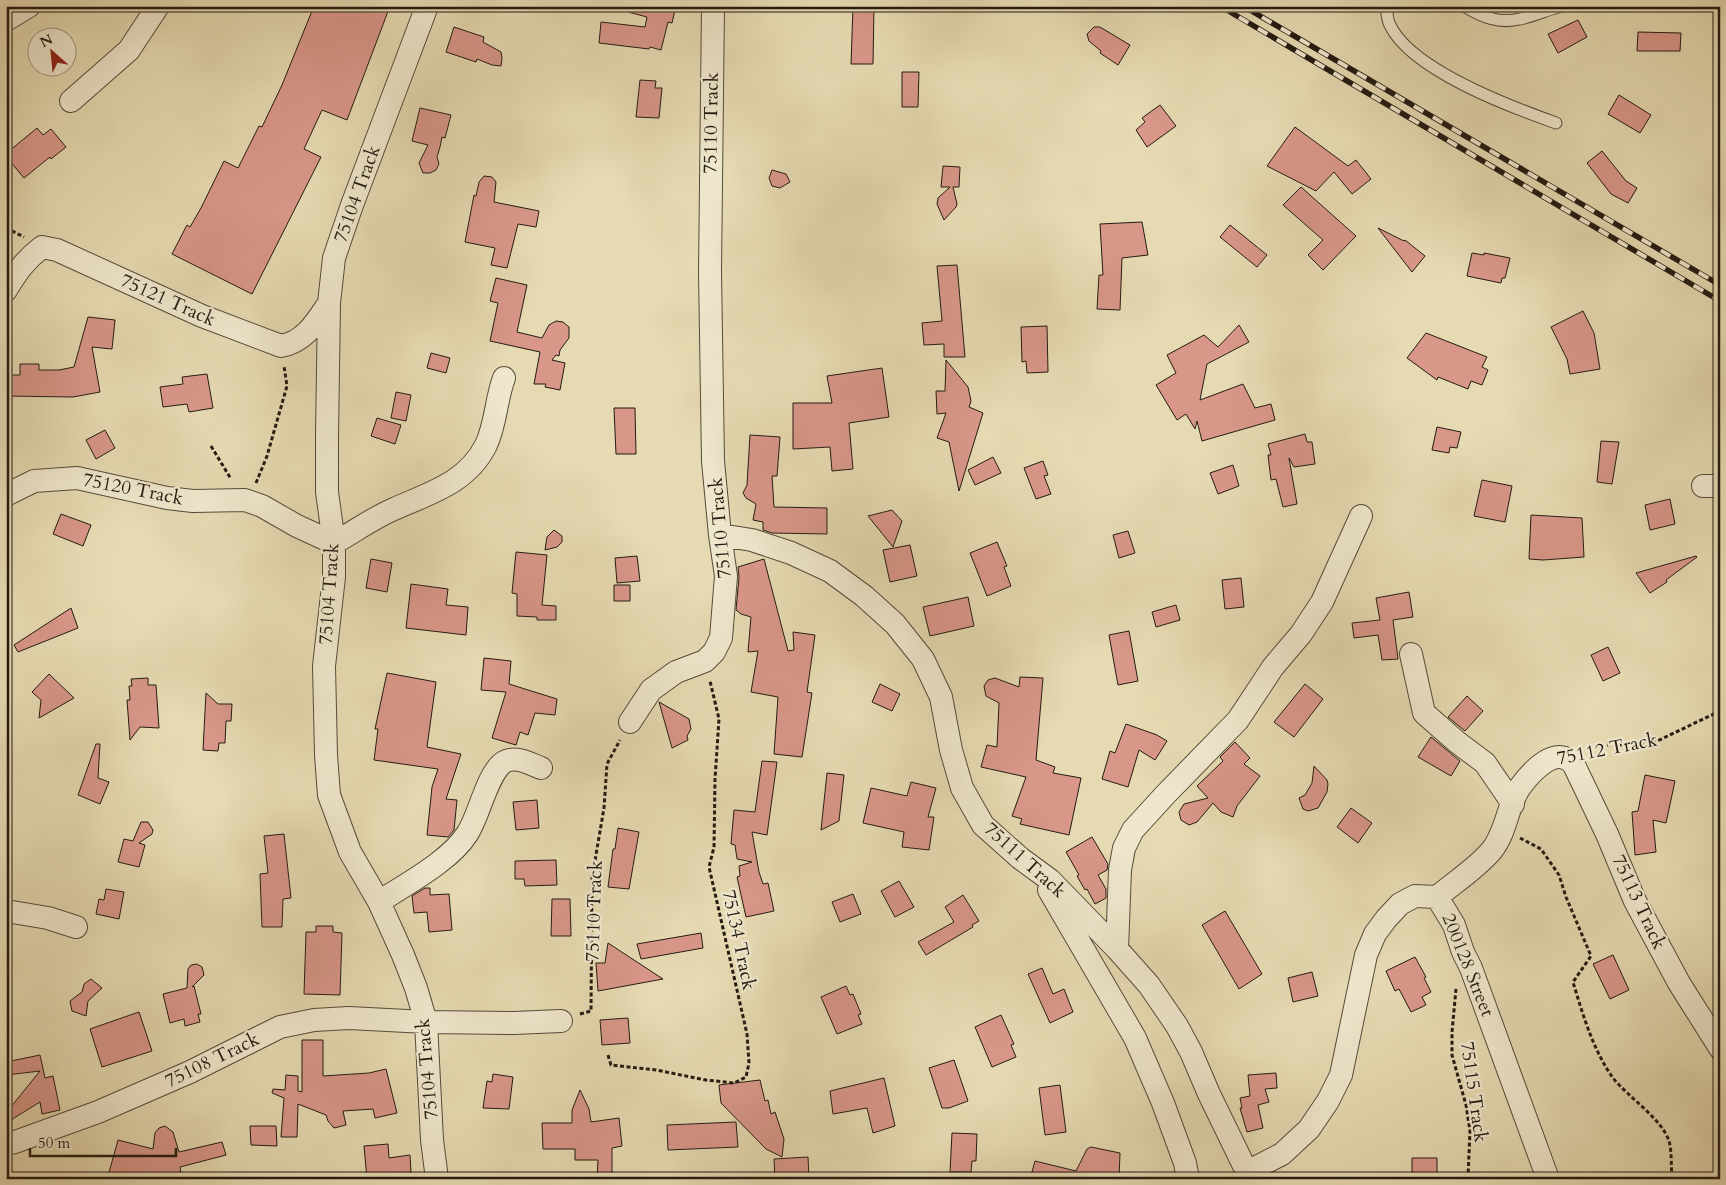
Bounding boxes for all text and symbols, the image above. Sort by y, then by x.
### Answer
north arrow [28,28,78,78]
text: N [37,30,56,52]
street label: 75110 Track [697,71,725,174]
street label: 75104 Track [327,141,387,246]
street label: 75121 Track [116,267,220,333]
street label: 75120 Track [81,467,186,512]
street label: 75110 Track [703,475,737,580]
street label: 75104 Track [312,542,346,646]
street label: 75112 Track [1555,726,1660,771]
street label: 75111 Track [979,816,1072,904]
street label: 75113 Track [1606,850,1673,954]
street label: 75110 Track [579,859,609,962]
street label: 75134 Track [716,888,762,993]
street label: 200128 Street [1435,909,1501,1021]
street label: 75104 Track [410,1016,444,1121]
street label: 75108 Track [161,1026,264,1094]
street label: 75115 Track [1454,1040,1494,1145]
scale bar [30,1125,176,1157]
text: 50 m [38,1133,70,1153]

